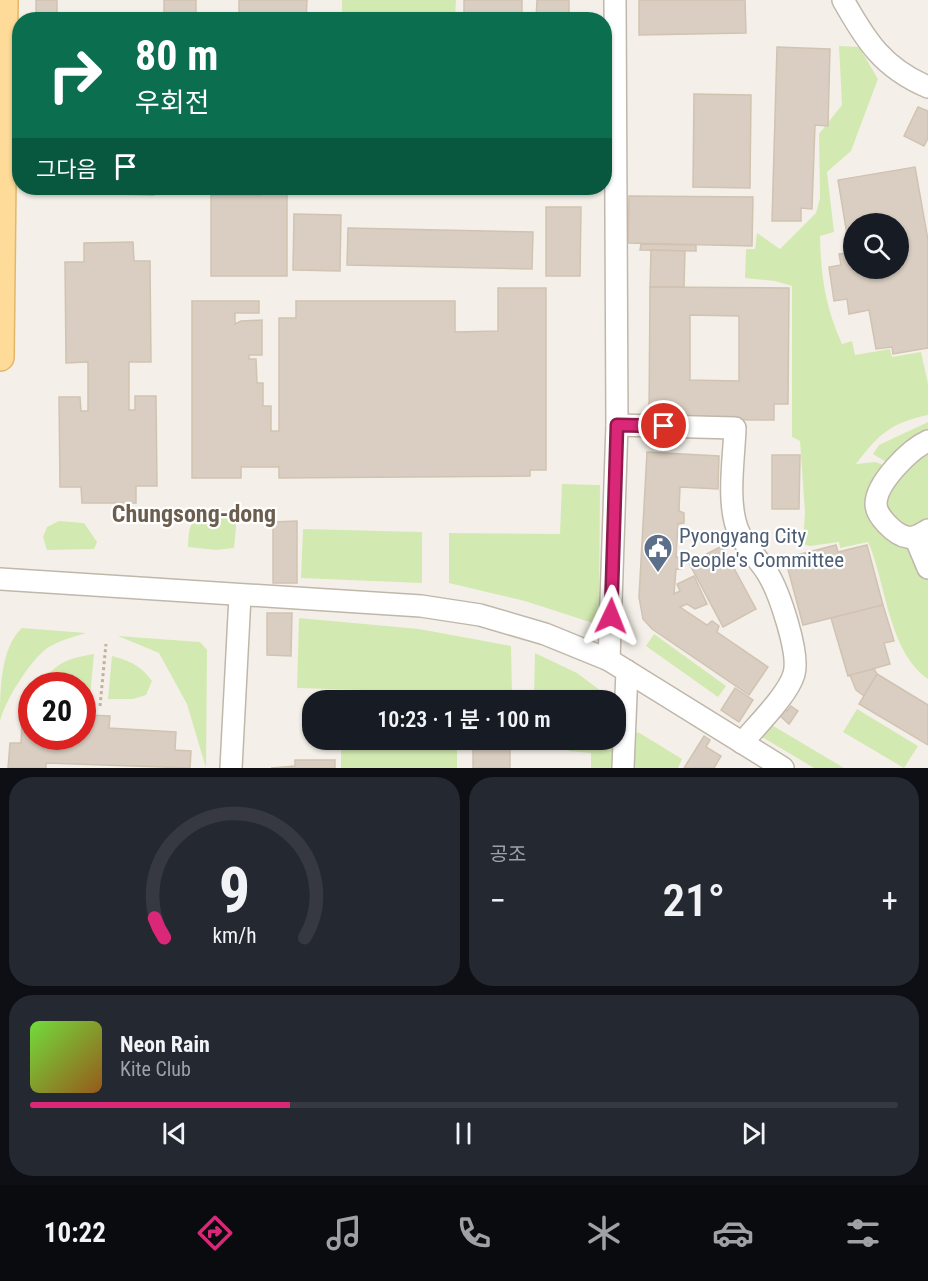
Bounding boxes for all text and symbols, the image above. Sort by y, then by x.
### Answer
text: 80 m [135,31,218,80]
icon: right [36,36,114,114]
text: 우회전 [135,87,210,119]
icon: arrive [109,150,142,183]
text: 그다음 [36,157,97,182]
map controls [843,213,909,279]
button: search [843,213,909,279]
pin [638,400,689,451]
icon: arrive [647,409,680,442]
district label: Chungsong-dong [112,500,276,528]
place label: Pyongyang City People's Committee [679,524,844,572]
public building icon: Pyongyang City People's Committee [642,532,674,574]
position arrow [579,584,643,648]
speed limit sign: 20 [18,672,96,750]
text: 10:23 · 1 분 · 100 m [377,707,551,732]
text: 공조 [490,842,526,866]
text: 9 [218,854,250,927]
text: 21° [662,874,725,927]
text: − [490,881,506,920]
text: + [882,881,898,920]
text: km/h [212,924,256,949]
text: Neon Rain [120,1032,210,1057]
text: Kite Club [120,1057,191,1081]
icon: previous [158,1117,191,1150]
icon: pause [447,1117,480,1150]
icon: next [737,1117,770,1150]
icon: directions [194,1212,236,1254]
icon: music [323,1212,365,1254]
icon: phone [453,1212,495,1254]
icon: climate [583,1212,625,1254]
icon: car [712,1212,754,1254]
icon: filters [842,1212,884,1254]
text: 10:22 [44,1217,106,1249]

